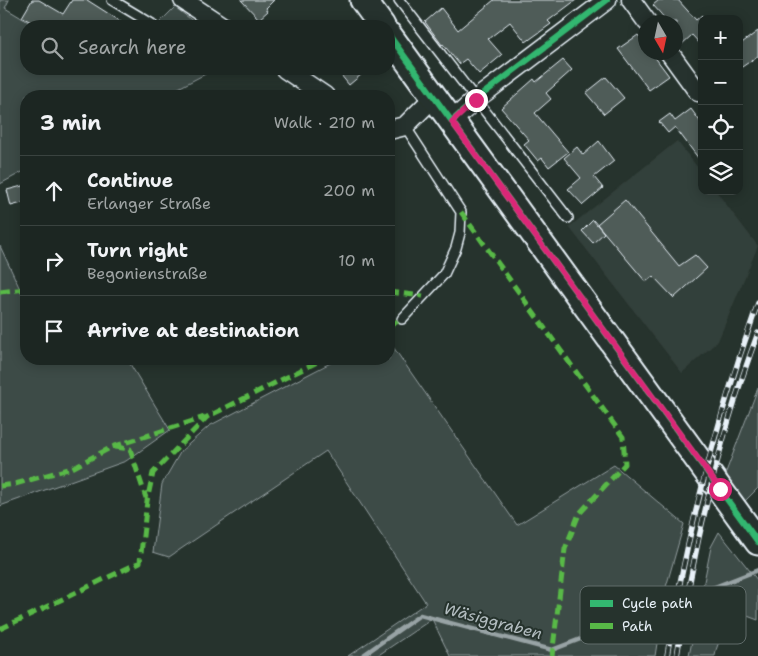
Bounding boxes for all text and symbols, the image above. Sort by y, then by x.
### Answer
north arrow [638,15,683,60]
map controls [698,15,743,195]
button: + [698,15,743,60]
search box [20,20,395,75]
icon: search [38,34,66,62]
text: Search here [78,35,187,60]
button: − [698,60,743,105]
route end [465,89,488,112]
button: locate [698,105,743,150]
text: 3 min [40,109,101,137]
text: Walk · 210 m [274,112,375,133]
button: layers [698,150,743,195]
text: Continue [87,168,173,193]
icon: ahead [40,177,68,205]
text: 200 m [323,180,375,201]
text: Erlanger Straße [87,193,211,214]
text: Turn right [87,238,188,263]
icon: right [40,247,68,275]
text: 10 m [338,250,375,271]
text: Begonienstraße [87,263,207,284]
icon: arrive [40,317,68,345]
text: Arrive at destination [87,318,299,343]
route start [709,478,732,501]
legend [580,586,746,644]
text: Cycle path [622,594,693,612]
water label: Wäsiggraben [441,598,545,644]
text: Path [622,617,653,635]

